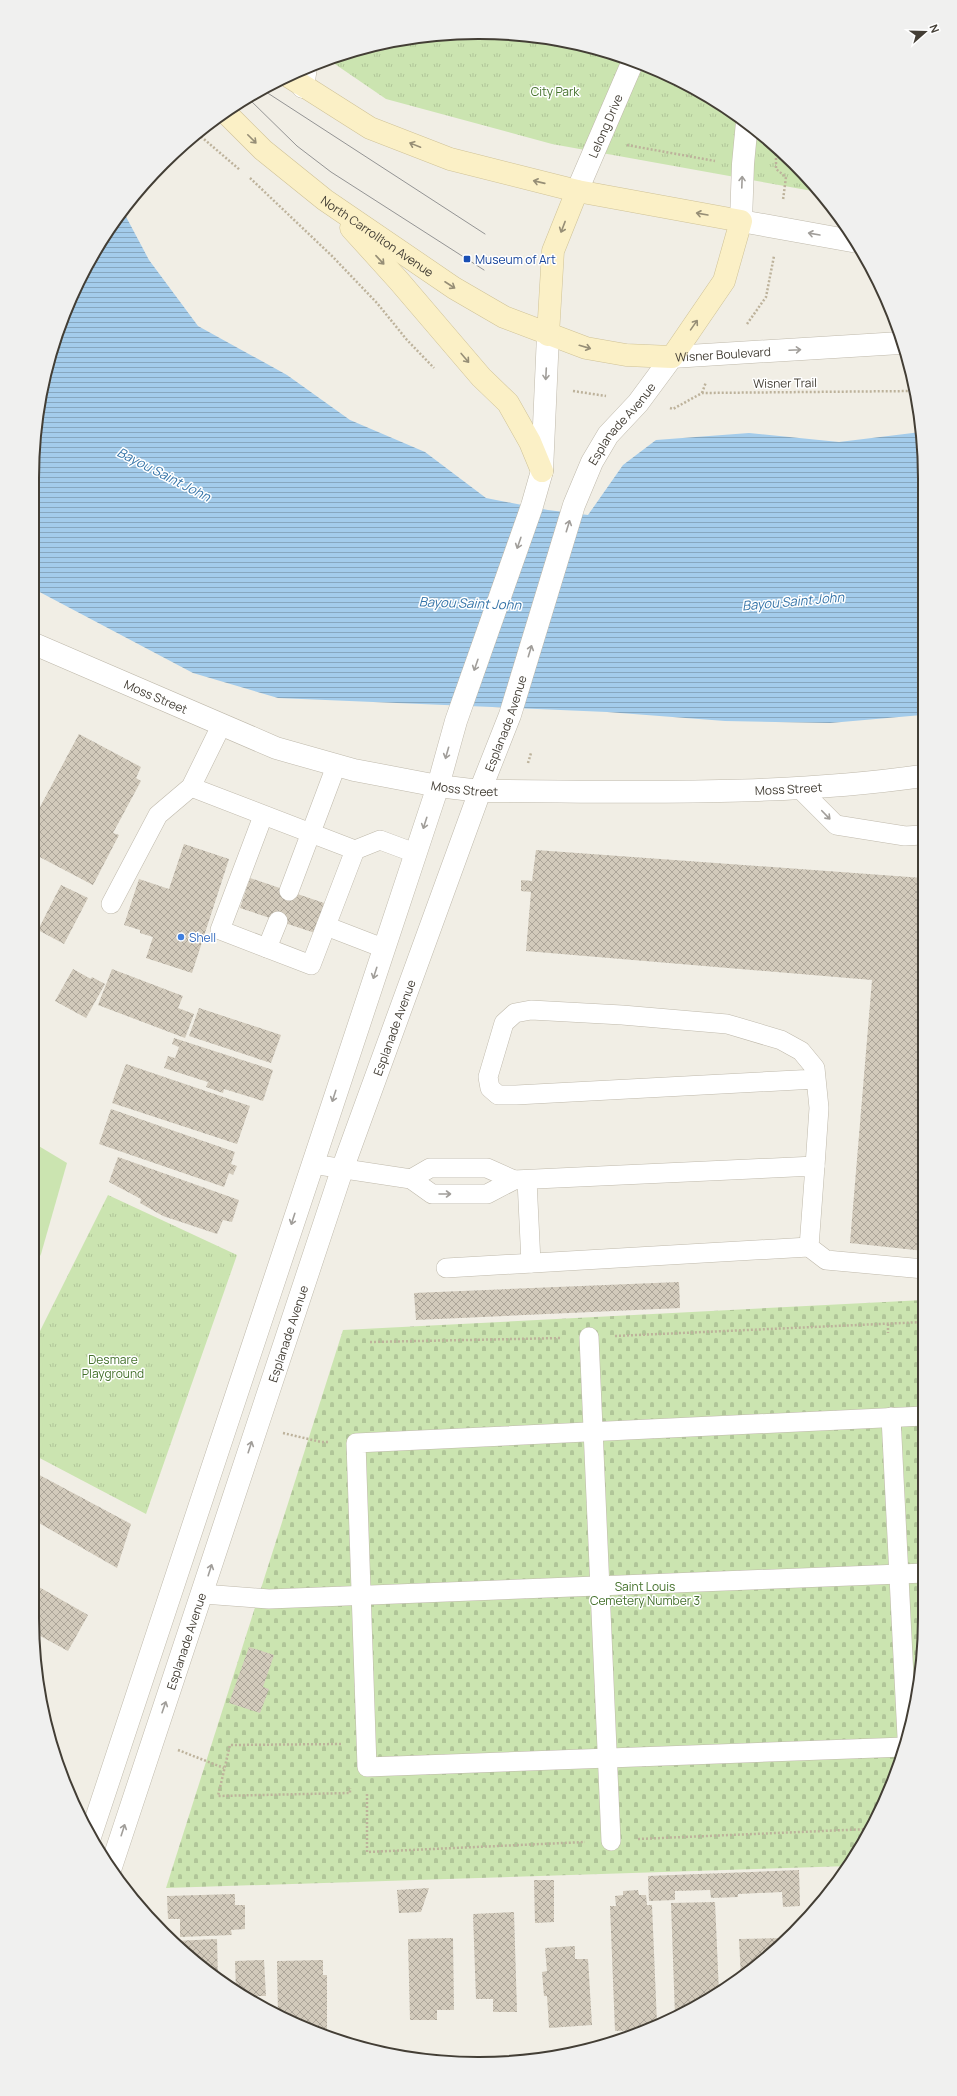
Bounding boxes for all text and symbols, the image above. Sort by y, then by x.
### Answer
north arrow [905,12,945,52]
text: N [926,22,943,35]
park label: City Park [531,83,580,100]
street label: Lelong Drive [584,91,626,160]
one-way arrow [247,134,257,144]
one-way arrow [409,141,421,149]
one-way arrow [738,176,746,189]
one-way arrow [533,178,546,186]
street label: North Carrollton Avenue [318,191,437,280]
one-way arrow [696,209,709,217]
one-way arrow [558,221,566,233]
one-way arrow [808,229,821,237]
place label: Museum of Art [475,251,556,268]
marker: Museum of Art [462,254,472,264]
one-way arrow [375,255,385,265]
one-way arrow [444,282,456,290]
one-way arrow [690,320,698,331]
street label: Wisner Boulevard [675,342,771,365]
one-way arrow [578,344,591,351]
one-way arrow [788,346,801,353]
one-way arrow [461,353,470,364]
one-way arrow [542,367,550,380]
street label: Wisner Trail [753,374,817,392]
street label: Esplanade Avenue [584,379,659,468]
water label: Bayou Saint John [114,443,215,506]
one-way arrow [565,520,572,533]
one-way arrow [515,536,522,549]
water label: Bayou Saint John [741,587,846,614]
water label: Bayou Saint John [419,592,523,614]
one-way arrow [527,644,534,657]
one-way arrow [471,659,479,671]
street label: Esplanade Avenue [480,673,530,774]
street label: Moss Street [122,675,191,718]
one-way arrow [443,747,450,760]
street label: Moss Street [430,776,498,800]
street label: Moss Street [754,778,823,799]
one-way arrow [821,810,831,820]
one-way arrow [421,816,428,829]
place label: Shell [189,929,216,946]
marker: Shell [176,932,186,942]
one-way arrow [371,966,378,979]
street label: Esplanade Avenue [369,977,419,1078]
one-way arrow [330,1090,337,1103]
one-way arrow [438,1190,451,1198]
one-way arrow [289,1213,296,1226]
street label: Esplanade Avenue [264,1283,312,1384]
park label: Desmare Playground [82,1351,144,1382]
one-way arrow [247,1440,254,1453]
one-way arrow [207,1564,214,1577]
park label: Saint Louis Cemetery Number 3 [590,1578,700,1609]
street label: Esplanade Avenue [162,1590,210,1692]
one-way arrow [161,1700,168,1713]
one-way arrow [120,1824,127,1837]

